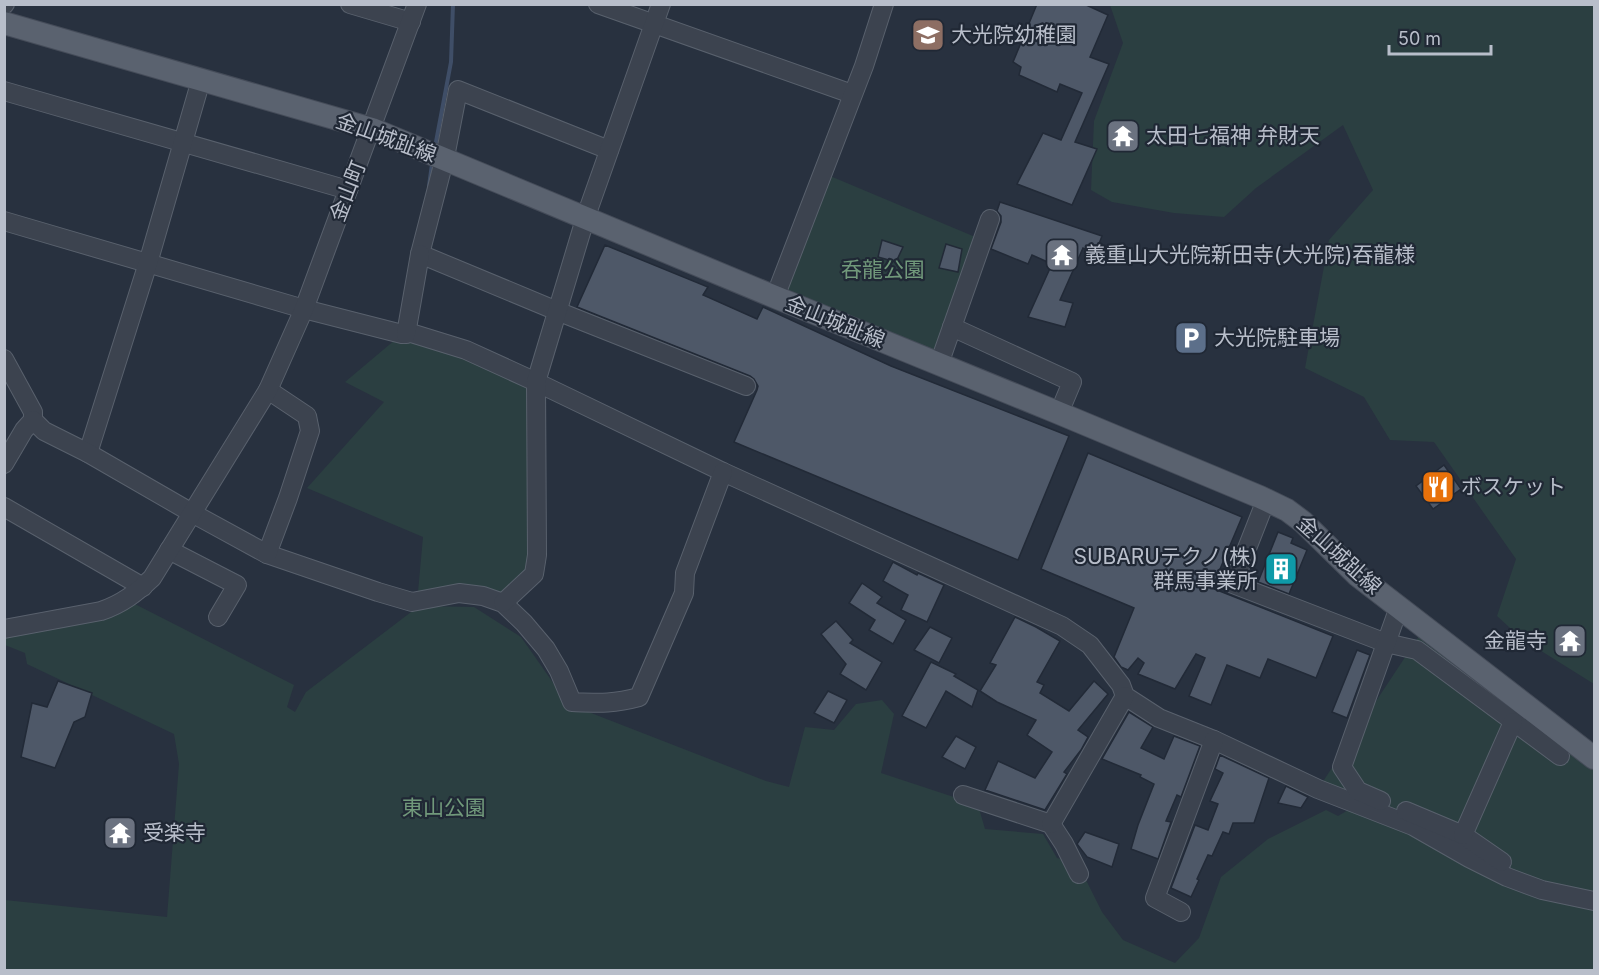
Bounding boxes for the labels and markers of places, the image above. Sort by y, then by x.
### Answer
school or university icon: 大光院幼稚園 [910,17,946,53]
place label: 大光院幼稚園 [951,22,1077,47]
temple icon: 太田七福神 弁財天 [1105,118,1141,154]
place label: 太田七福神 弁財天 [1146,123,1320,148]
temple icon: 義重山大光院新田寺(大光院)吞龍様 [1044,237,1080,273]
place label: 義重山大光院新田寺(大光院)吞龍様 [1085,242,1415,267]
parking icon: 大光院駐車場 [1173,320,1209,356]
place label: 大光院駐車場 [1214,325,1340,350]
restaurant icon: ボスケット [1420,469,1456,505]
place label: ボスケット [1461,474,1566,499]
place label: SUBARUテクノ(株) 群馬事業所 [1073,544,1258,593]
building icon: SUBARUテクノ(株) 群馬事業所 [1263,551,1299,587]
temple icon: 金龍寺 [1552,623,1588,659]
place label: 金龍寺 [1484,628,1547,653]
temple icon: 受楽寺 [102,815,138,851]
place label: 受楽寺 [143,820,206,845]

